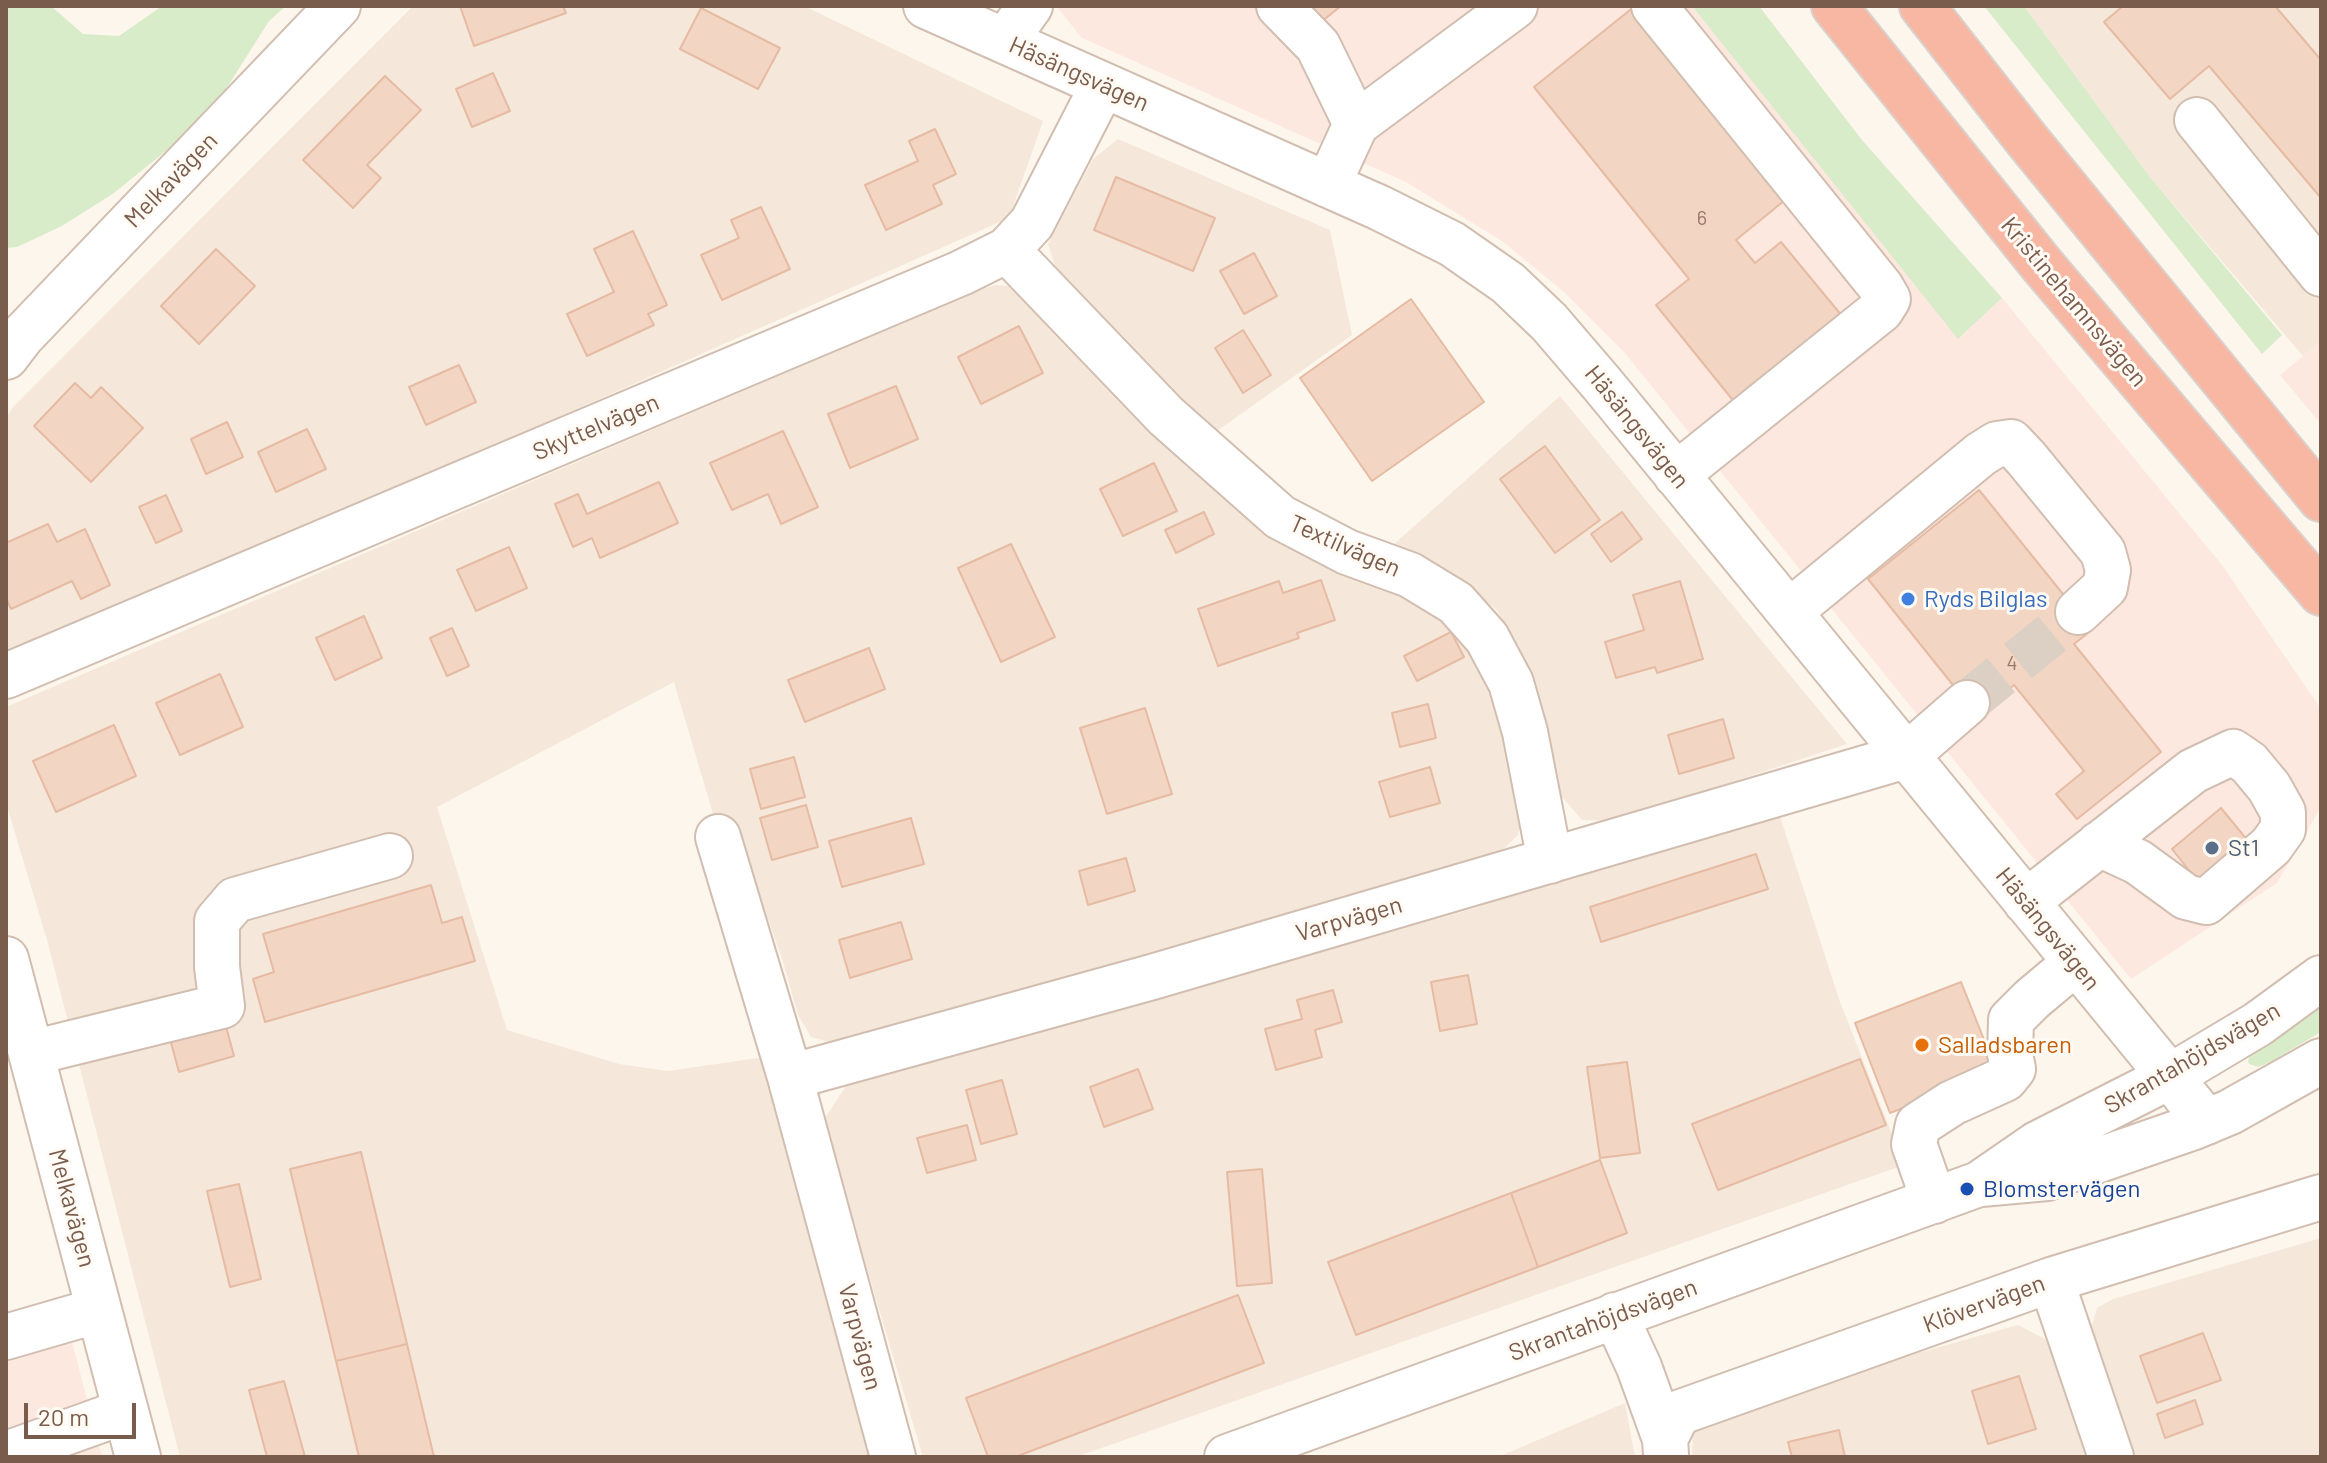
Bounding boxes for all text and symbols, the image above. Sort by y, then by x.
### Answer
street label: Häsängsvägen [1005,30,1153,118]
street label: Melkavägen [118,126,224,234]
house number: 6 [1697,206,1707,230]
street label: Kristinehamnsvägen [1995,211,2153,393]
street label: Häsängsvägen [1579,360,1695,494]
street label: Skyttelvägen [528,387,664,467]
street label: Textilvägen [1285,509,1405,583]
place label: Ryds Bilglas [1924,585,2048,613]
marker: Ryds Bilglas [1899,590,1917,608]
house number: 4 [2006,651,2018,675]
place label: St1 [2228,834,2259,862]
marker: St1 [2203,839,2221,857]
street label: Häsängsvägen [1990,862,2106,996]
street label: Varpvägen [1293,890,1405,948]
street label: Skrantahöjdsvägen [2099,996,2285,1120]
place label: Salladsbaren [1938,1031,2072,1059]
marker: Salladsbaren [1913,1036,1931,1054]
street label: Melkavägen [42,1146,102,1270]
place label: Blomstervägen [1983,1175,2141,1203]
marker: Blomstervägen [1958,1180,1976,1198]
street label: Klövervägen [1919,1269,2049,1339]
street label: Skrantahöjdsvägen [1505,1273,1701,1367]
street label: Varpvägen [832,1281,888,1393]
scale bar [28,1387,140,1437]
text: 20 m [38,1402,89,1431]

